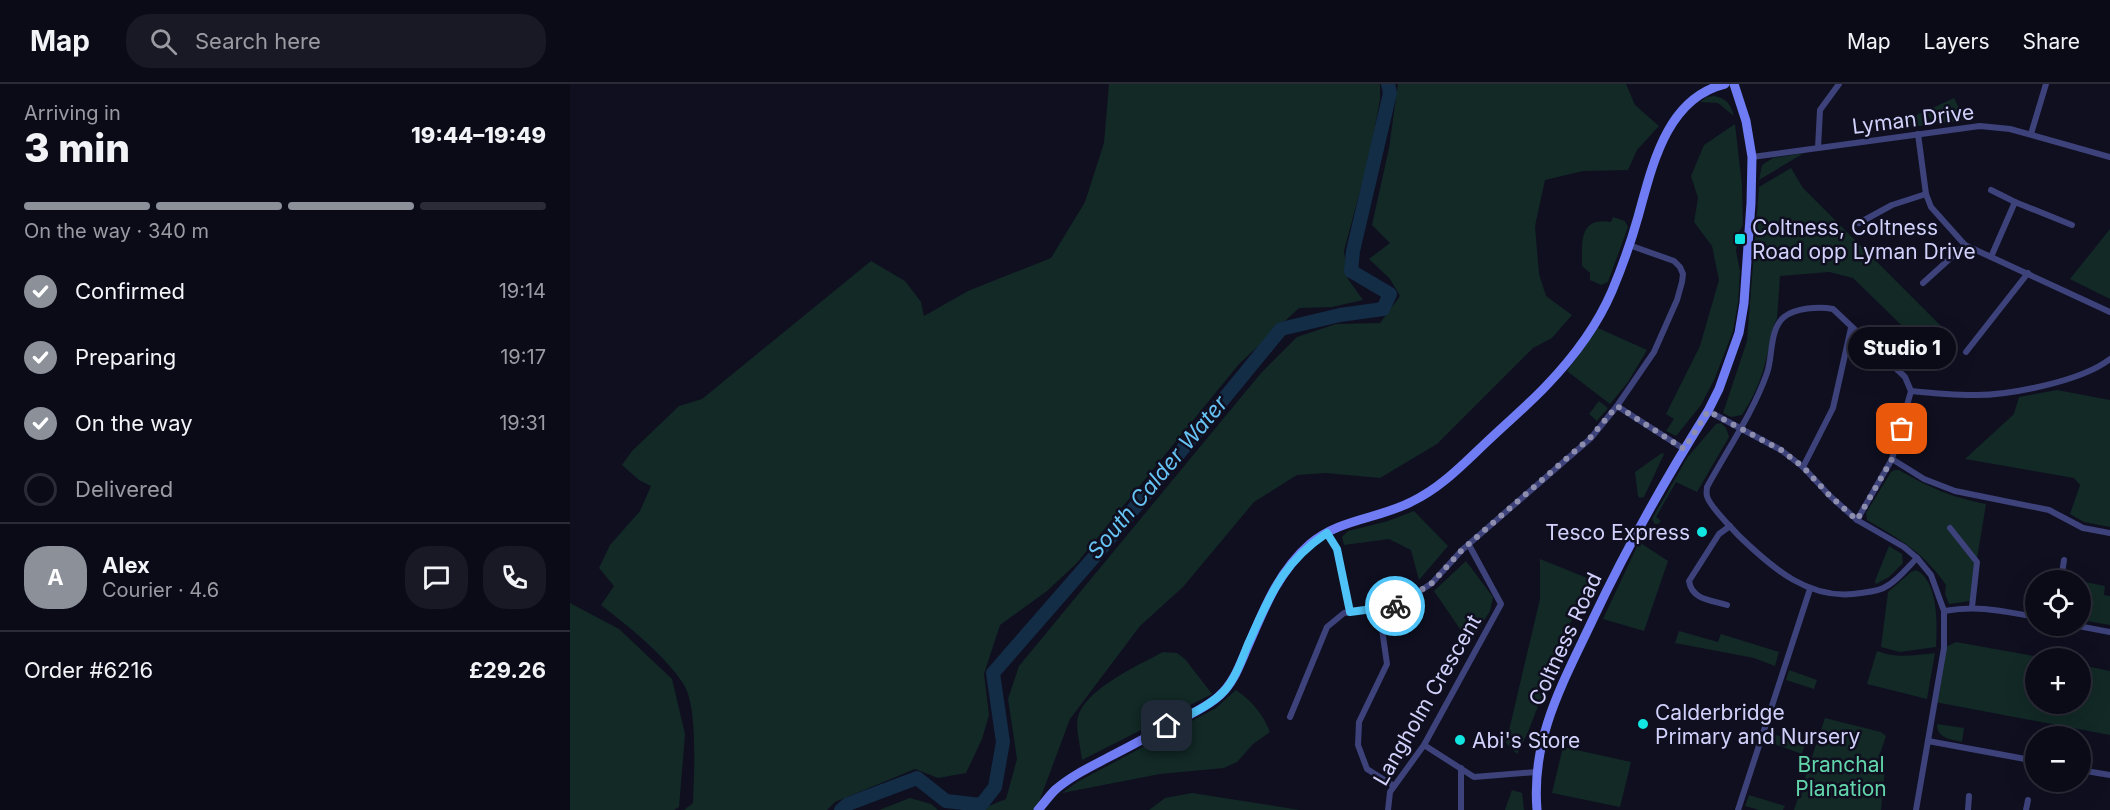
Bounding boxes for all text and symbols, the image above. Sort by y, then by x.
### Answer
search box [126,14,546,68]
text: Map [30,24,90,58]
icon: search [147,25,180,58]
text: Search here [195,28,321,54]
text: Map [1847,29,1891,54]
text: Layers [1924,29,1990,54]
text: Share [2023,29,2080,54]
street label: Lyman Drive [1850,99,1976,139]
text: Arriving in [24,101,121,125]
text: 19:44–19:49 [411,122,546,148]
text: 3 min [24,124,130,171]
place label: Coltness, Coltness Road opp Lyman Drive [1752,215,1976,264]
text: On the way · 340 m [24,219,209,243]
marker: Coltness, Coltness Road opp Lyman Drive [1733,232,1747,246]
icon: check [24,275,57,308]
text: Confirmed [75,278,185,304]
text: 19:14 [499,279,546,303]
callout: Studio 1 [1848,327,1956,369]
text: Studio 1 [1863,336,1941,360]
icon: check [24,341,57,374]
text: Preparing [75,344,176,370]
text: 19:17 [500,345,546,369]
water label: South Calder Water [1081,390,1233,564]
pin [1876,403,1927,454]
icon: check [24,407,57,440]
text: On the way [75,410,193,436]
text: 19:31 [499,411,546,435]
icon: bag [1885,412,1918,445]
text: Delivered [75,476,173,502]
place label: Tesco Express [1545,520,1690,545]
marker: Tesco Express [1695,525,1709,539]
button: chat [405,546,468,609]
button: phone [483,546,546,609]
text: Alex [102,552,150,578]
text: A [47,564,64,590]
street label: Coltness Road [1523,569,1607,709]
map controls [2025,570,2091,792]
button: locate [2025,570,2091,636]
courier [1365,576,1425,636]
text: Courier · 4.6 [102,578,219,602]
icon: bike [1379,590,1412,623]
street label: Langholm Crescent [1368,610,1486,790]
button: + [2025,648,2091,714]
text: Order #6216 [24,657,153,683]
text: £29.26 [469,657,546,683]
pin [1141,700,1192,751]
place label: Calderbridge Primary and Nursery [1655,700,1861,749]
icon: home [1150,709,1183,742]
marker: Calderbridge Primary and Nursery [1636,717,1650,731]
button: − [2025,726,2091,792]
place label: Abi's Store [1472,728,1580,753]
marker: Abi's Store [1453,733,1467,747]
park label: Branchal Planation [1795,752,1887,801]

